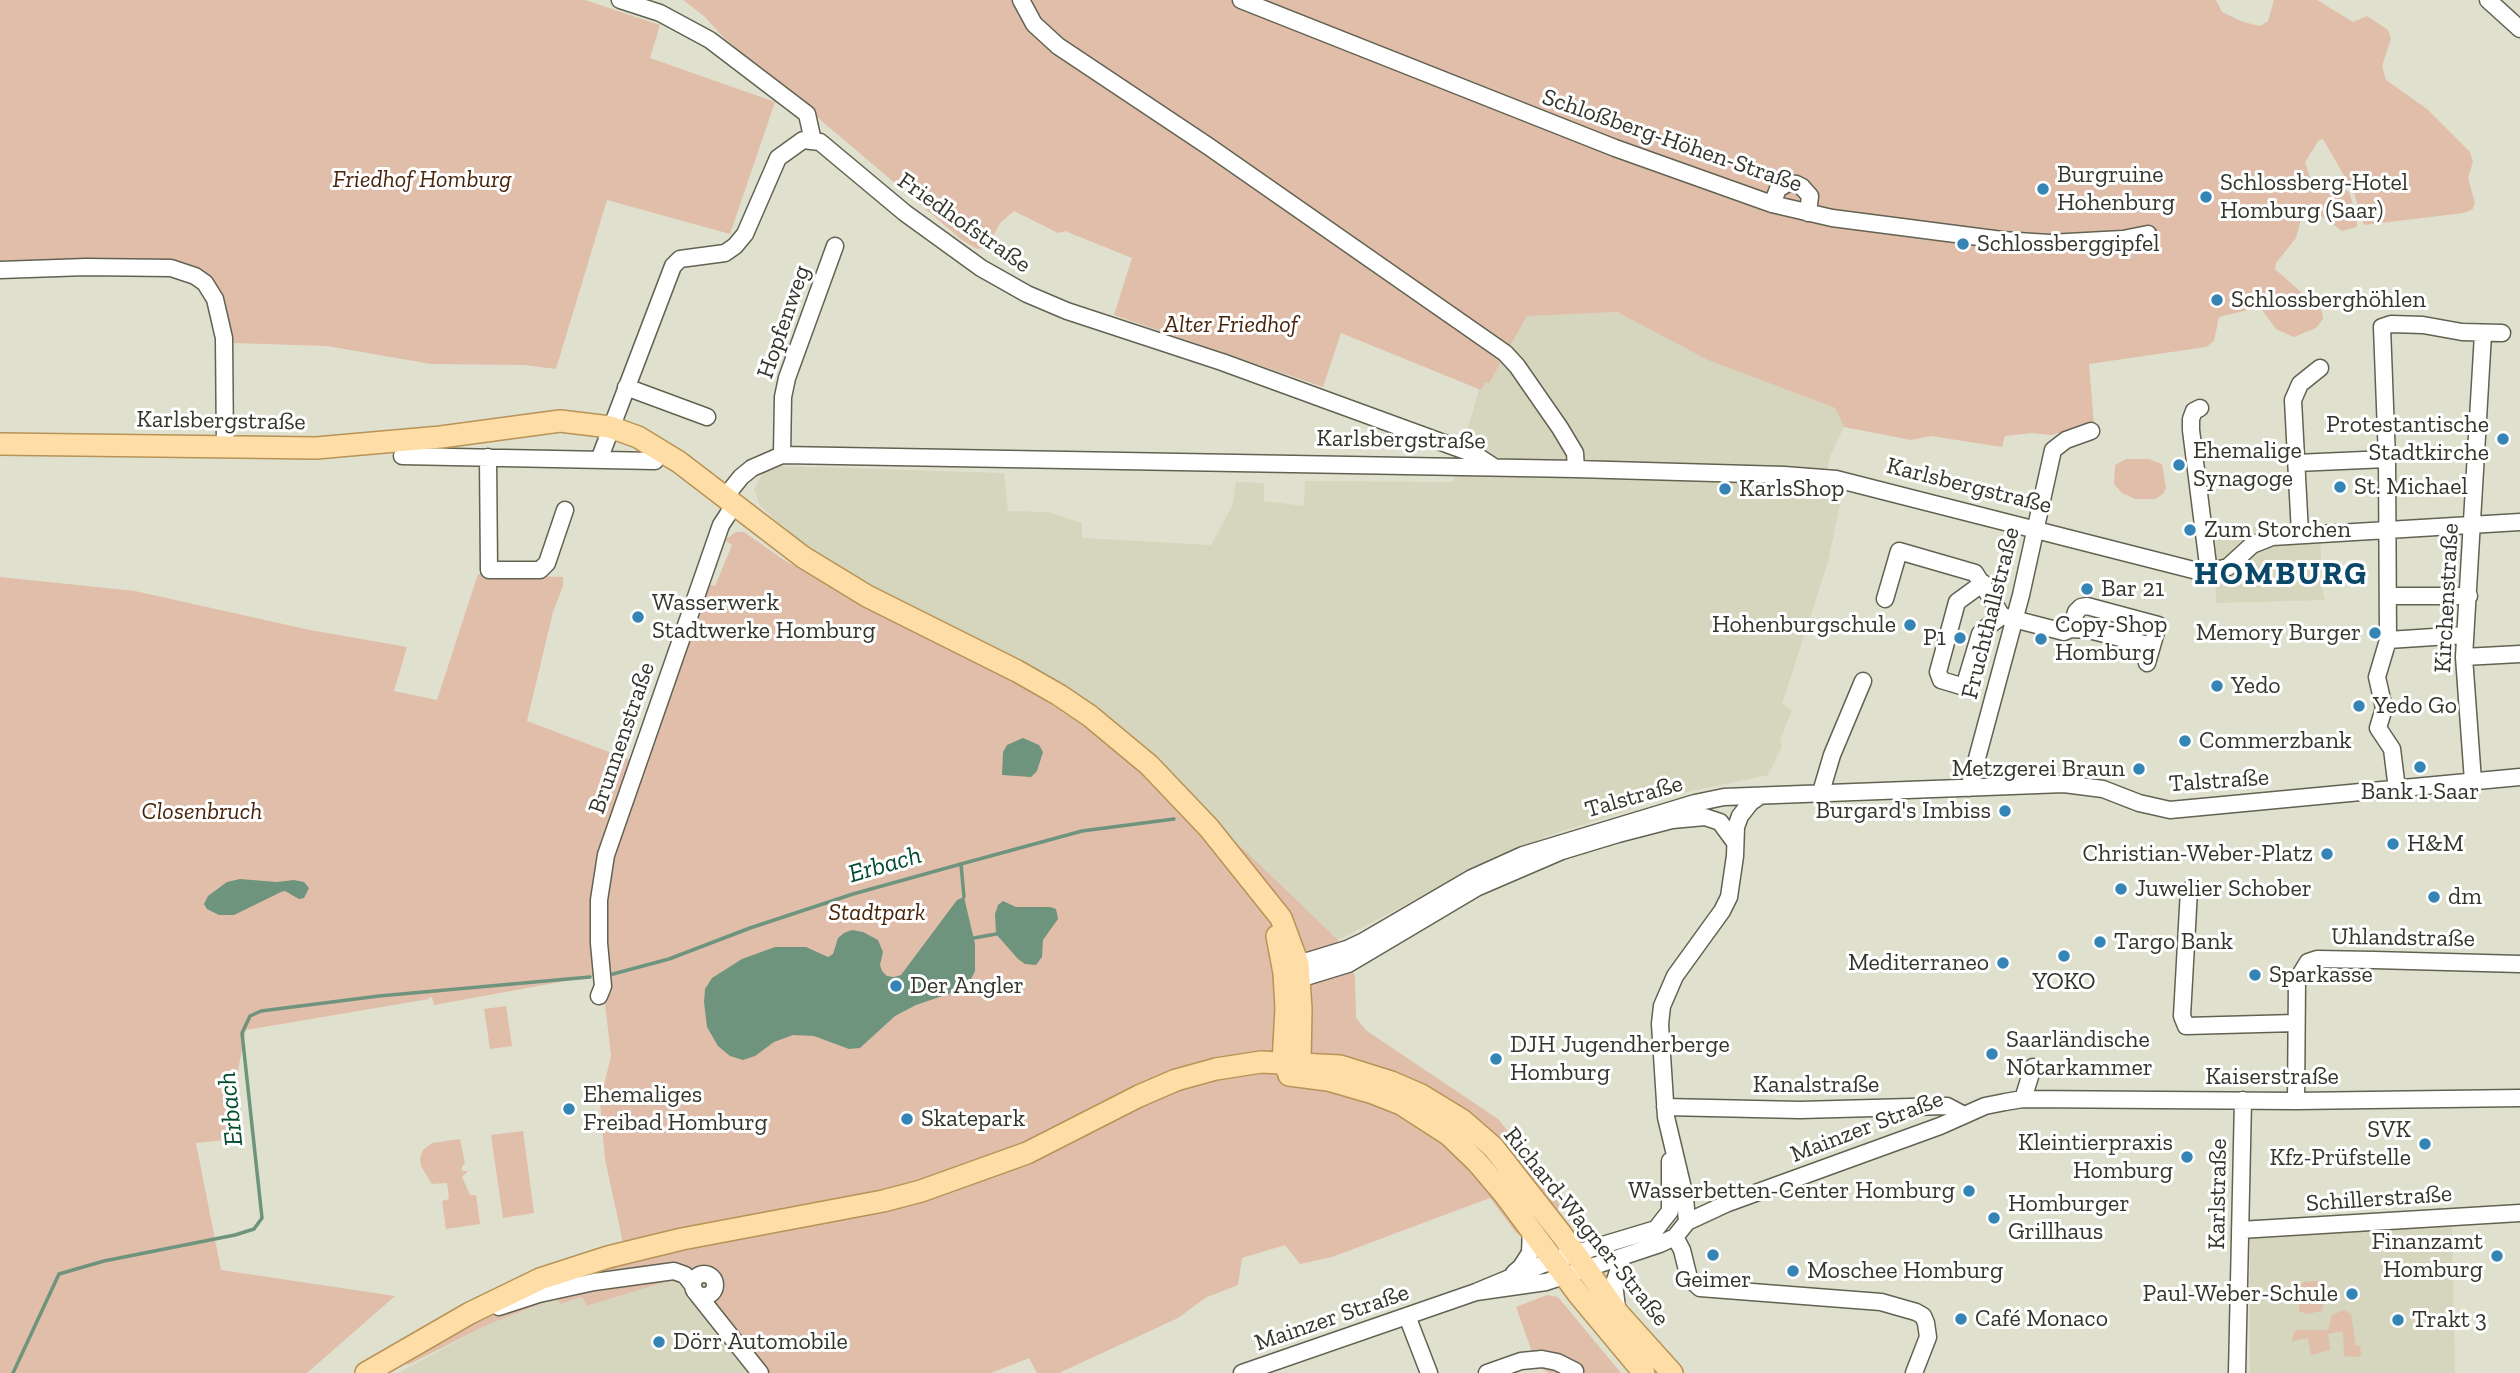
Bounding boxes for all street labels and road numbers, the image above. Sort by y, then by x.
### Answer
street label: Schloßberg-Höhen-Straße [1538,83,1806,199]
street label: Friedhofstraße [892,166,1036,280]
street label: Hopfenweg [751,262,817,382]
street label: Karlsbergstraße [136,405,306,437]
street label: Karlsbergstraße [1316,424,1486,456]
street label: Karlsbergstraße [1883,452,2055,520]
street label: Kirchenstraße [2429,522,2465,674]
street label: Fruchthallstraße [1956,524,2026,702]
street label: Brunnenstraße [583,658,661,818]
street label: Talstraße [2168,763,2270,799]
street label: Talstraße [1582,769,1686,825]
street label: Uhlandstraße [2331,922,2475,954]
street label: Kaiserstraße [2205,1063,2339,1091]
street label: Kanalstraße [1753,1071,1879,1099]
street label: Mainzer Straße [1787,1085,1947,1169]
street label: Richard-Wagner-Straße [1497,1122,1675,1332]
street label: Karlstraße [2203,1138,2233,1250]
street label: Schillerstraße [2305,1180,2453,1218]
street label: Mainzer Straße [1251,1278,1413,1358]

